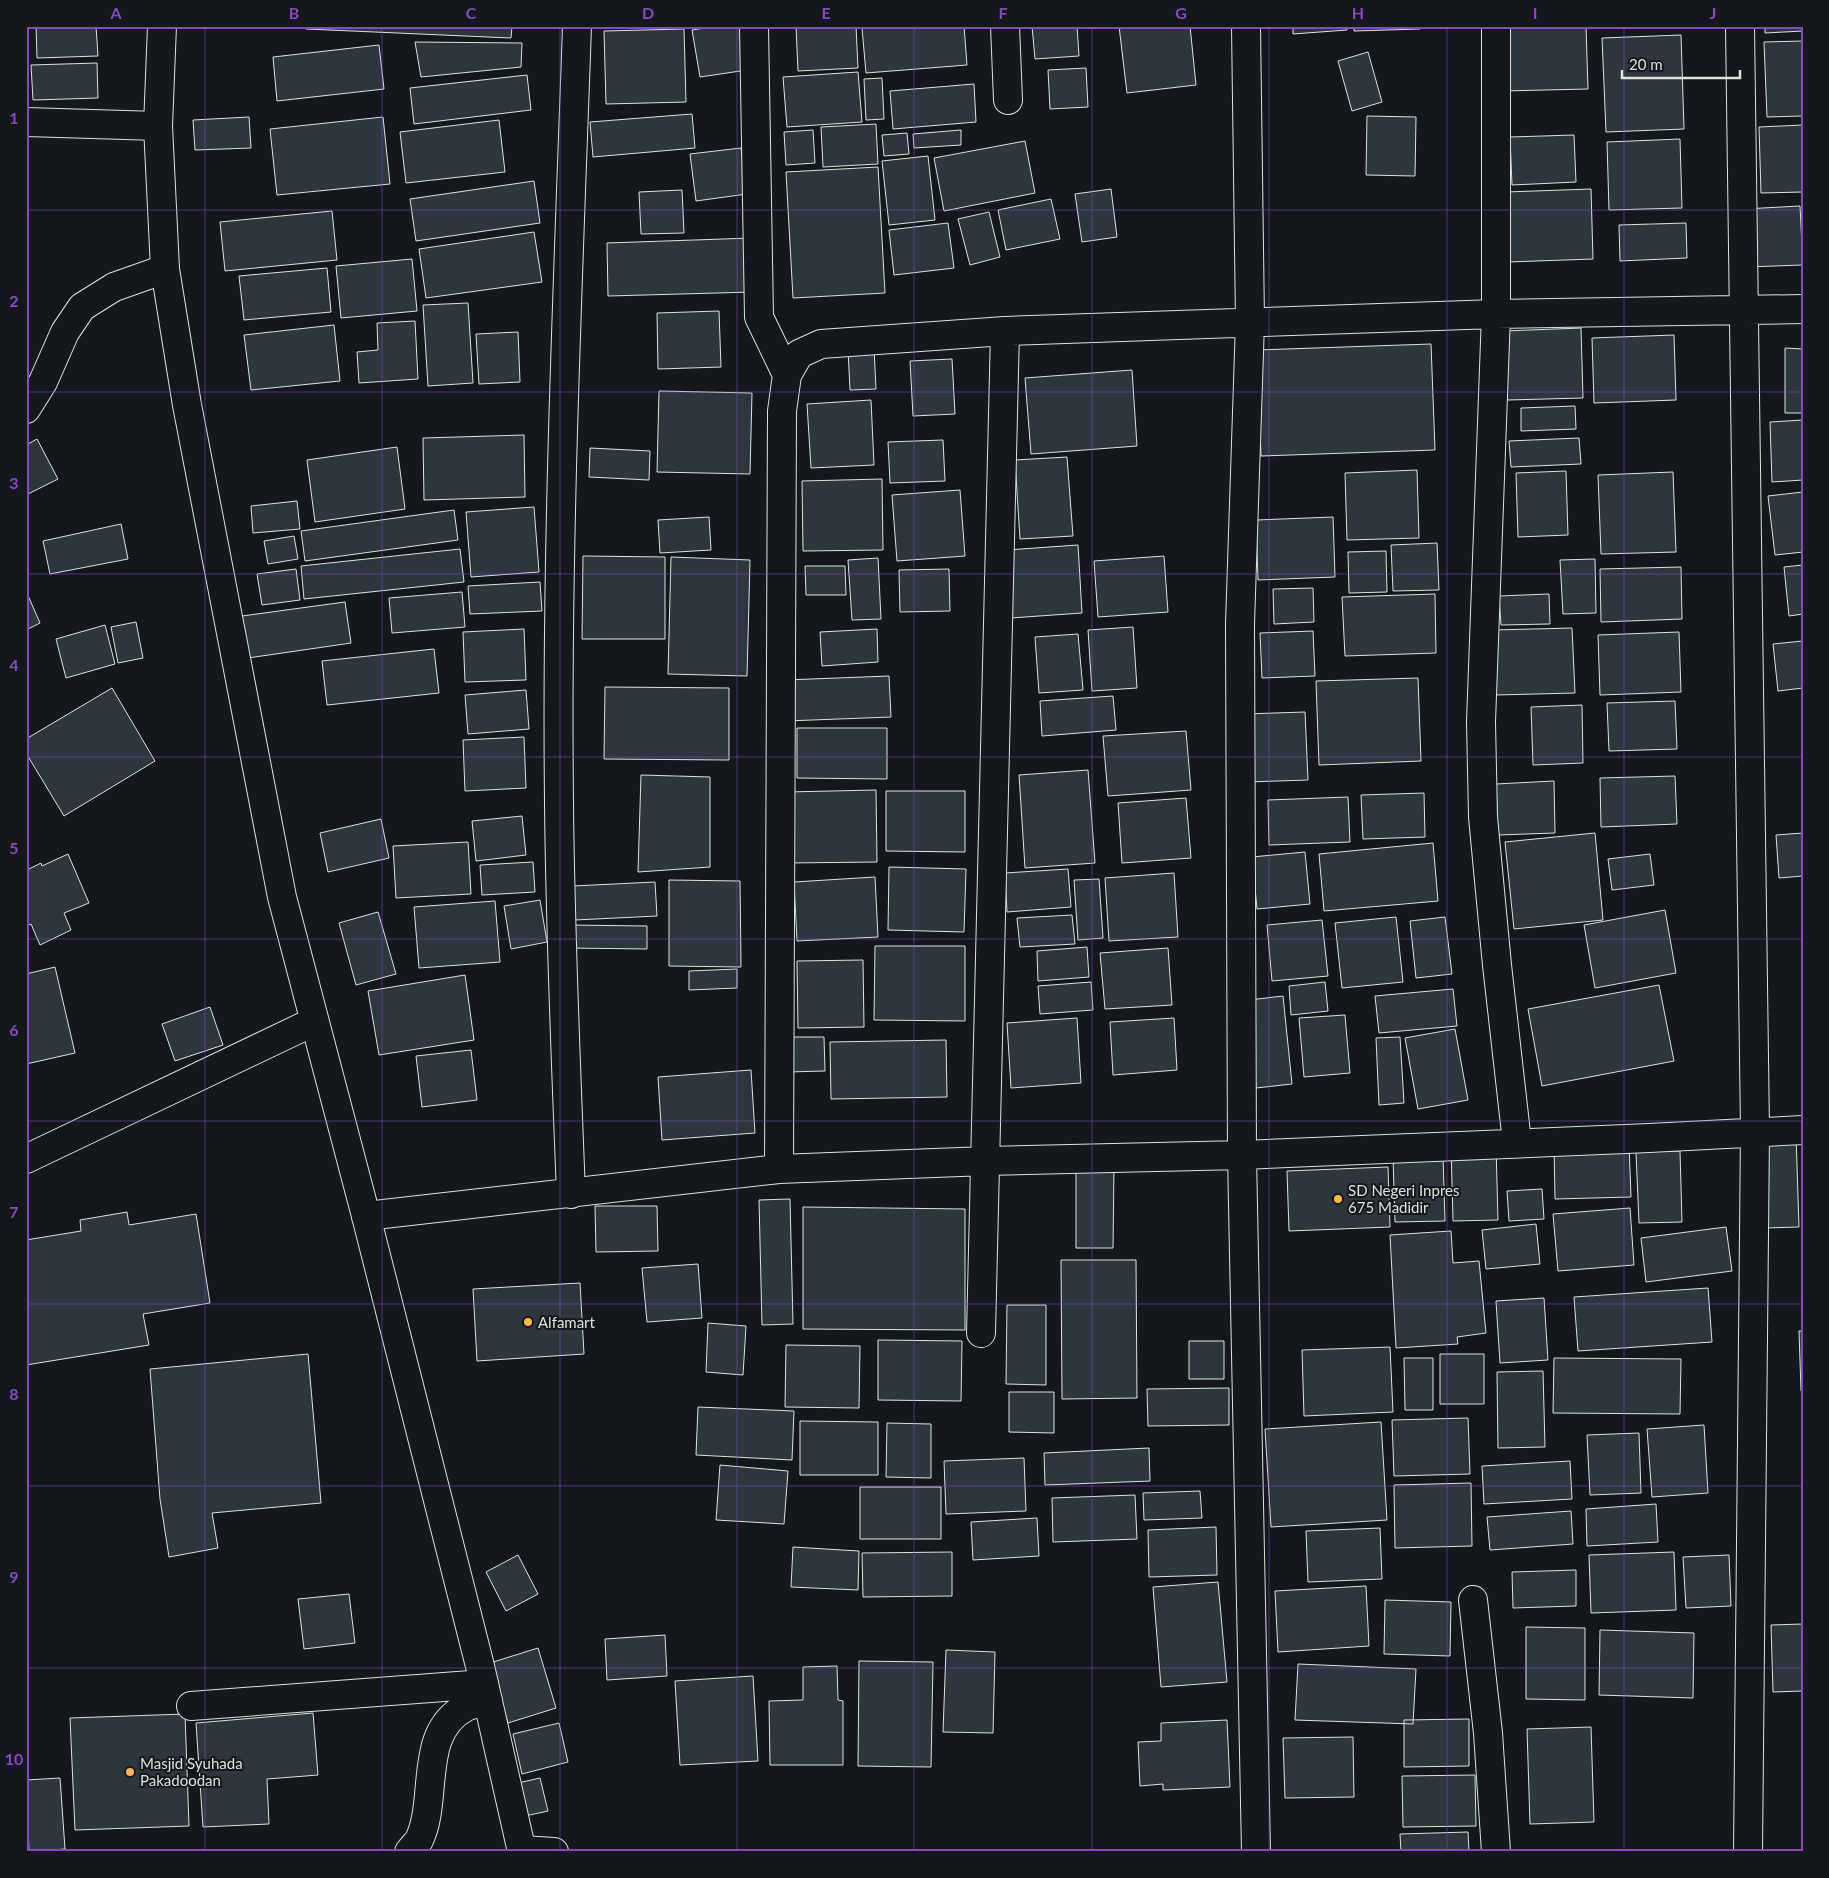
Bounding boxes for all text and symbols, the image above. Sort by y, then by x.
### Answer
text: A [109,3,122,22]
text: B [289,3,299,22]
text: C [466,3,477,22]
text: D [642,3,654,22]
text: E [821,3,831,22]
text: F [998,3,1008,22]
text: G [1175,3,1187,22]
text: H [1352,3,1364,22]
text: I [1533,3,1537,22]
text: J [1710,3,1716,22]
scale bar [1622,48,1739,80]
text: 20 m [1629,55,1663,73]
text: 1 [9,108,19,127]
text: 2 [9,291,19,310]
text: 3 [9,473,19,492]
text: 4 [9,655,19,674]
text: 5 [9,838,19,857]
text: 6 [9,1020,19,1039]
place label: SD Negeri Inpres 675 Madidir [1348,1181,1459,1216]
marker: SD Negeri Inpres 675 Madidir [1332,1193,1344,1205]
text: 7 [9,1202,19,1221]
place label: Alfamart [538,1313,596,1331]
marker: Alfamart [522,1316,534,1328]
text: 8 [9,1384,19,1403]
text: 9 [9,1567,19,1586]
text: 10 [5,1749,23,1768]
place label: Masjid Syuhada Pakadoodan [140,1754,243,1789]
marker: Masjid Syuhada Pakadoodan [124,1766,136,1778]

